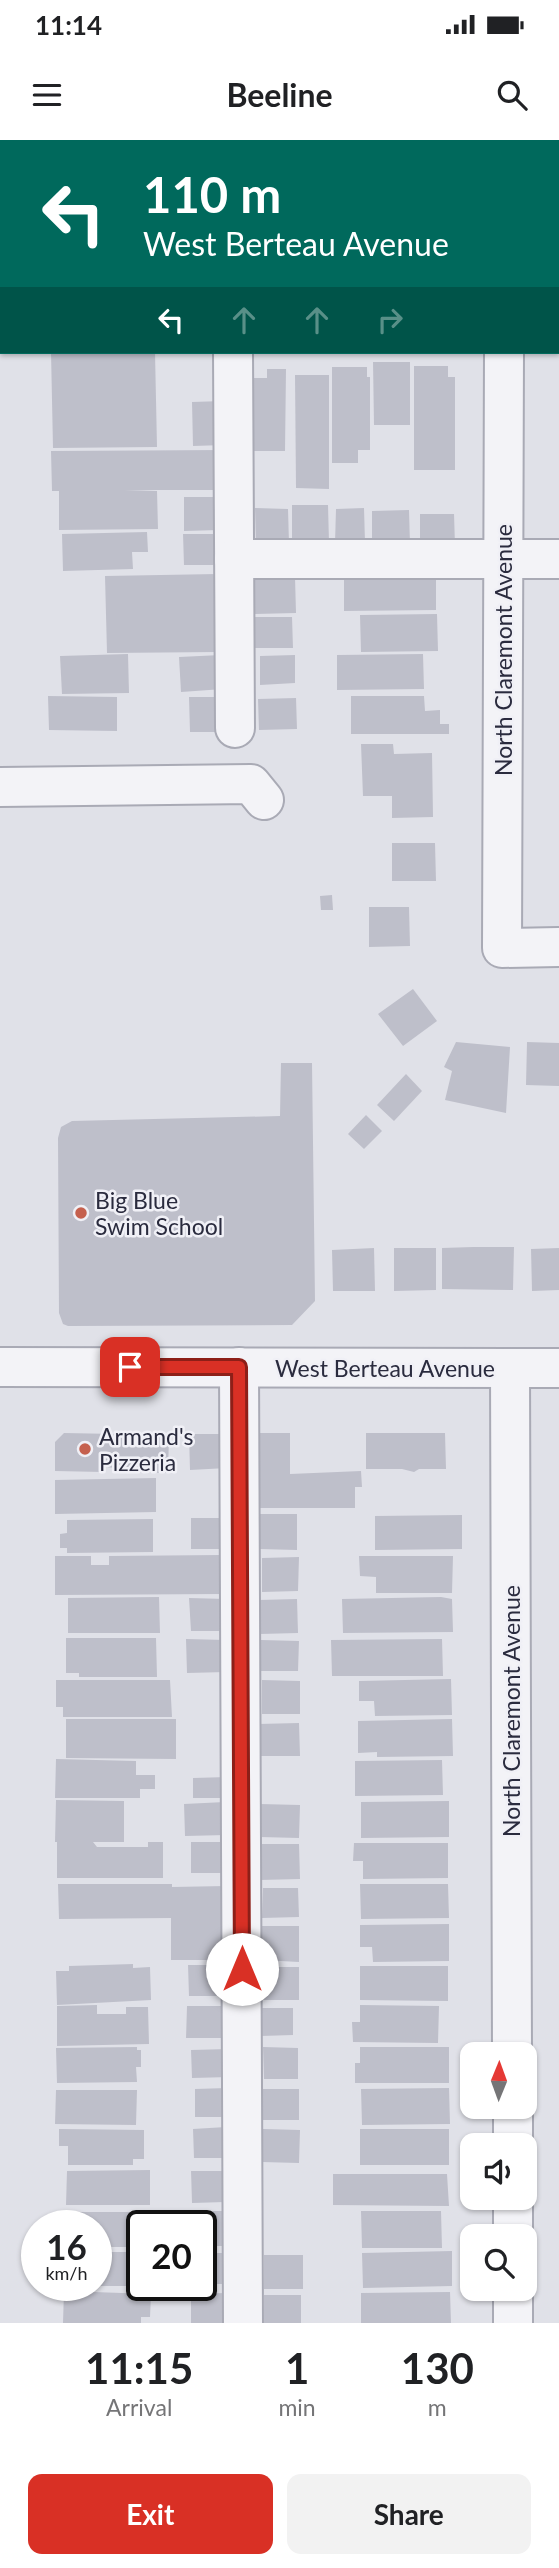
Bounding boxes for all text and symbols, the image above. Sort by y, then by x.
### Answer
text: 11:14 [35,9,102,41]
text: Beeline [226,75,333,114]
icon: menu [28,76,66,114]
icon: search [493,76,531,114]
text: 110 m [143,165,281,223]
icon: left [28,168,119,259]
text: West Berteau Avenue [143,224,449,263]
icon: left [152,301,190,339]
icon: ahead [225,301,263,339]
icon: ahead [298,301,336,339]
icon: right [371,301,409,339]
street label: North Claremont Avenue [489,524,517,776]
place label: Big Blue Swim School [95,1186,223,1240]
marker: Big Blue Swim School [73,1205,89,1221]
pin [100,1337,160,1397]
icon: arrive [111,1348,149,1386]
street label: West Berteau Avenue [275,1354,495,1382]
place label: Armand's Pizzeria [99,1422,193,1476]
marker: Armand's Pizzeria [77,1441,93,1457]
street label: North Claremont Avenue [497,1585,525,1837]
position arrow [205,1932,279,2006]
north arrow [460,2042,537,2119]
map controls [460,2042,537,2301]
button: sound [460,2133,537,2210]
speed limit sign: 20 [126,2210,217,2301]
button: search [460,2224,537,2301]
text: 16 [46,2225,87,2267]
text: km/h [45,2262,88,2284]
text: 11:15 [85,2343,193,2393]
text: 1 [285,2343,309,2393]
text: 130 [401,2343,474,2393]
text: Arrival [106,2393,172,2421]
text: min [278,2393,316,2421]
text: m [428,2393,447,2421]
button: Exit [28,2474,273,2554]
button: Share [287,2474,531,2554]

